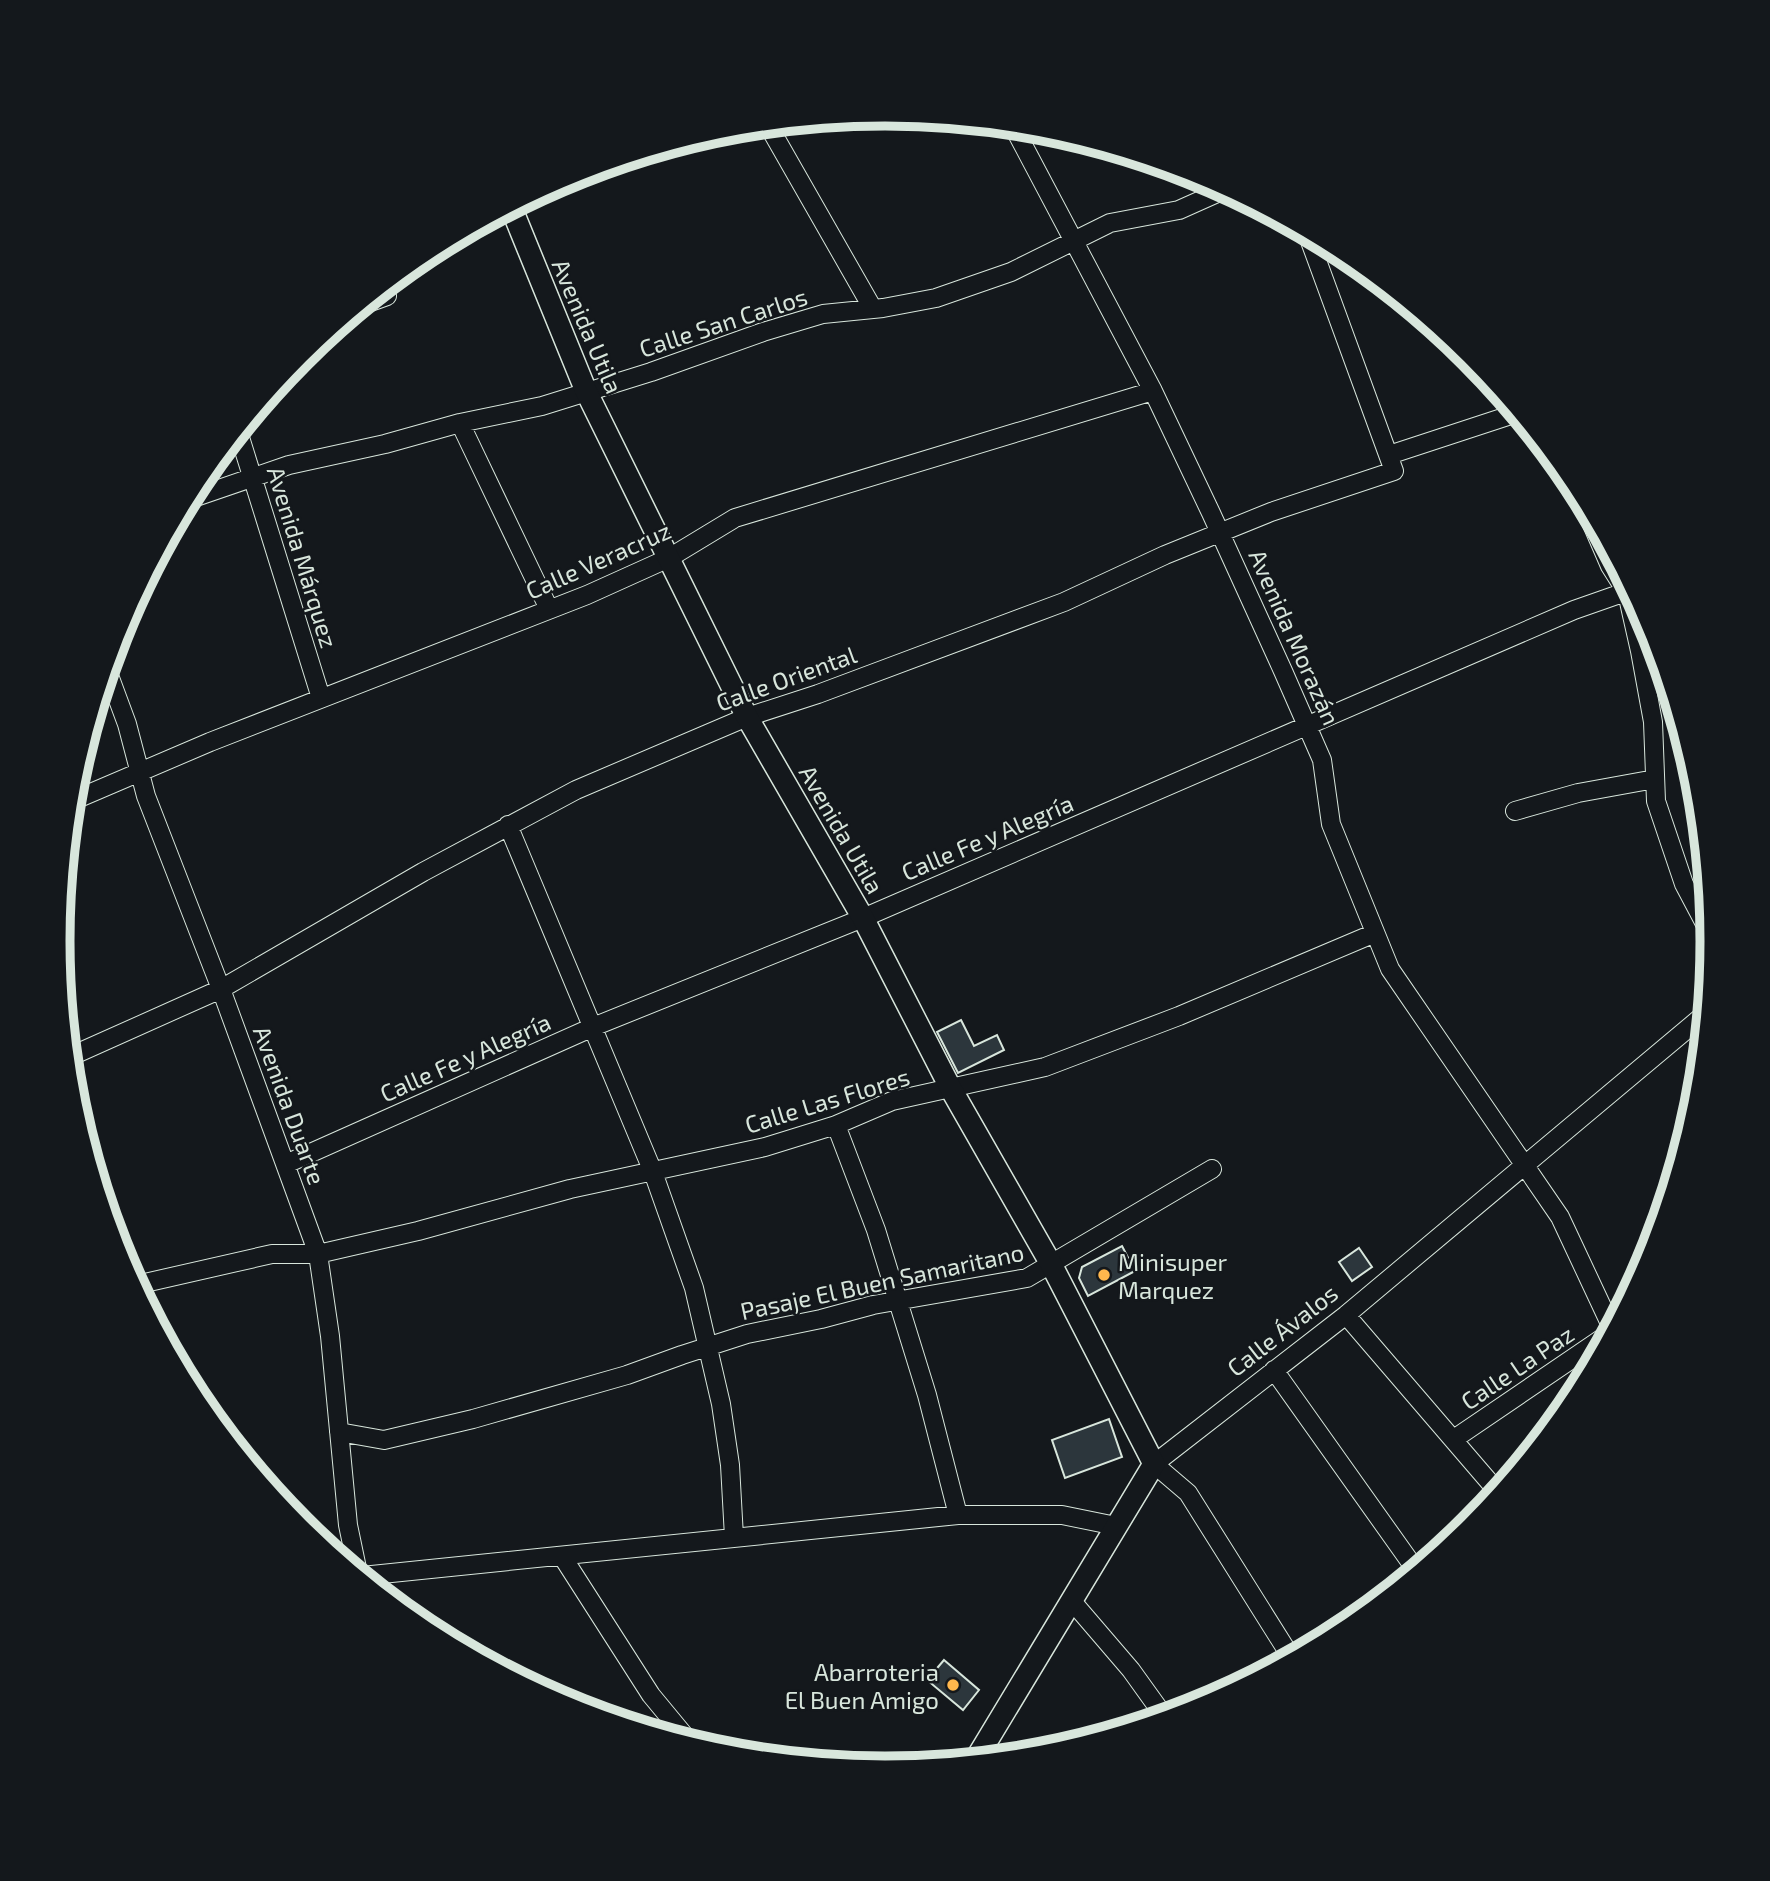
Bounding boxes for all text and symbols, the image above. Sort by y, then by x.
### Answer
street label: Avenida Utila [547,254,629,398]
street label: Calle San Carlos [635,281,811,363]
street label: Avenida Márquez [262,463,344,651]
street label: Calle Veracruz [521,515,675,605]
street label: Avenida Morazán [1243,545,1347,729]
street label: Calle Oriental [712,639,860,717]
street label: Avenida Utila [794,760,890,898]
street label: Calle Fe y Alegría [897,788,1077,886]
street label: Calle Fe y Alegría [375,1006,555,1108]
street label: Avenida Duarte [248,1022,332,1188]
street label: Calle Las Flores [741,1061,913,1139]
street label: Pasaje El Buen Samaritano [738,1237,1026,1325]
place label: Minisuper Marquez [1118,1247,1228,1304]
marker: Minisuper Marquez [1096,1267,1112,1283]
street label: Calle Ávalos [1221,1278,1343,1382]
street label: Calle La Paz [1455,1319,1579,1415]
place label: Abarroteria El Buen Amigo [785,1657,939,1714]
marker: Abarroteria El Buen Amigo [945,1677,961,1693]

